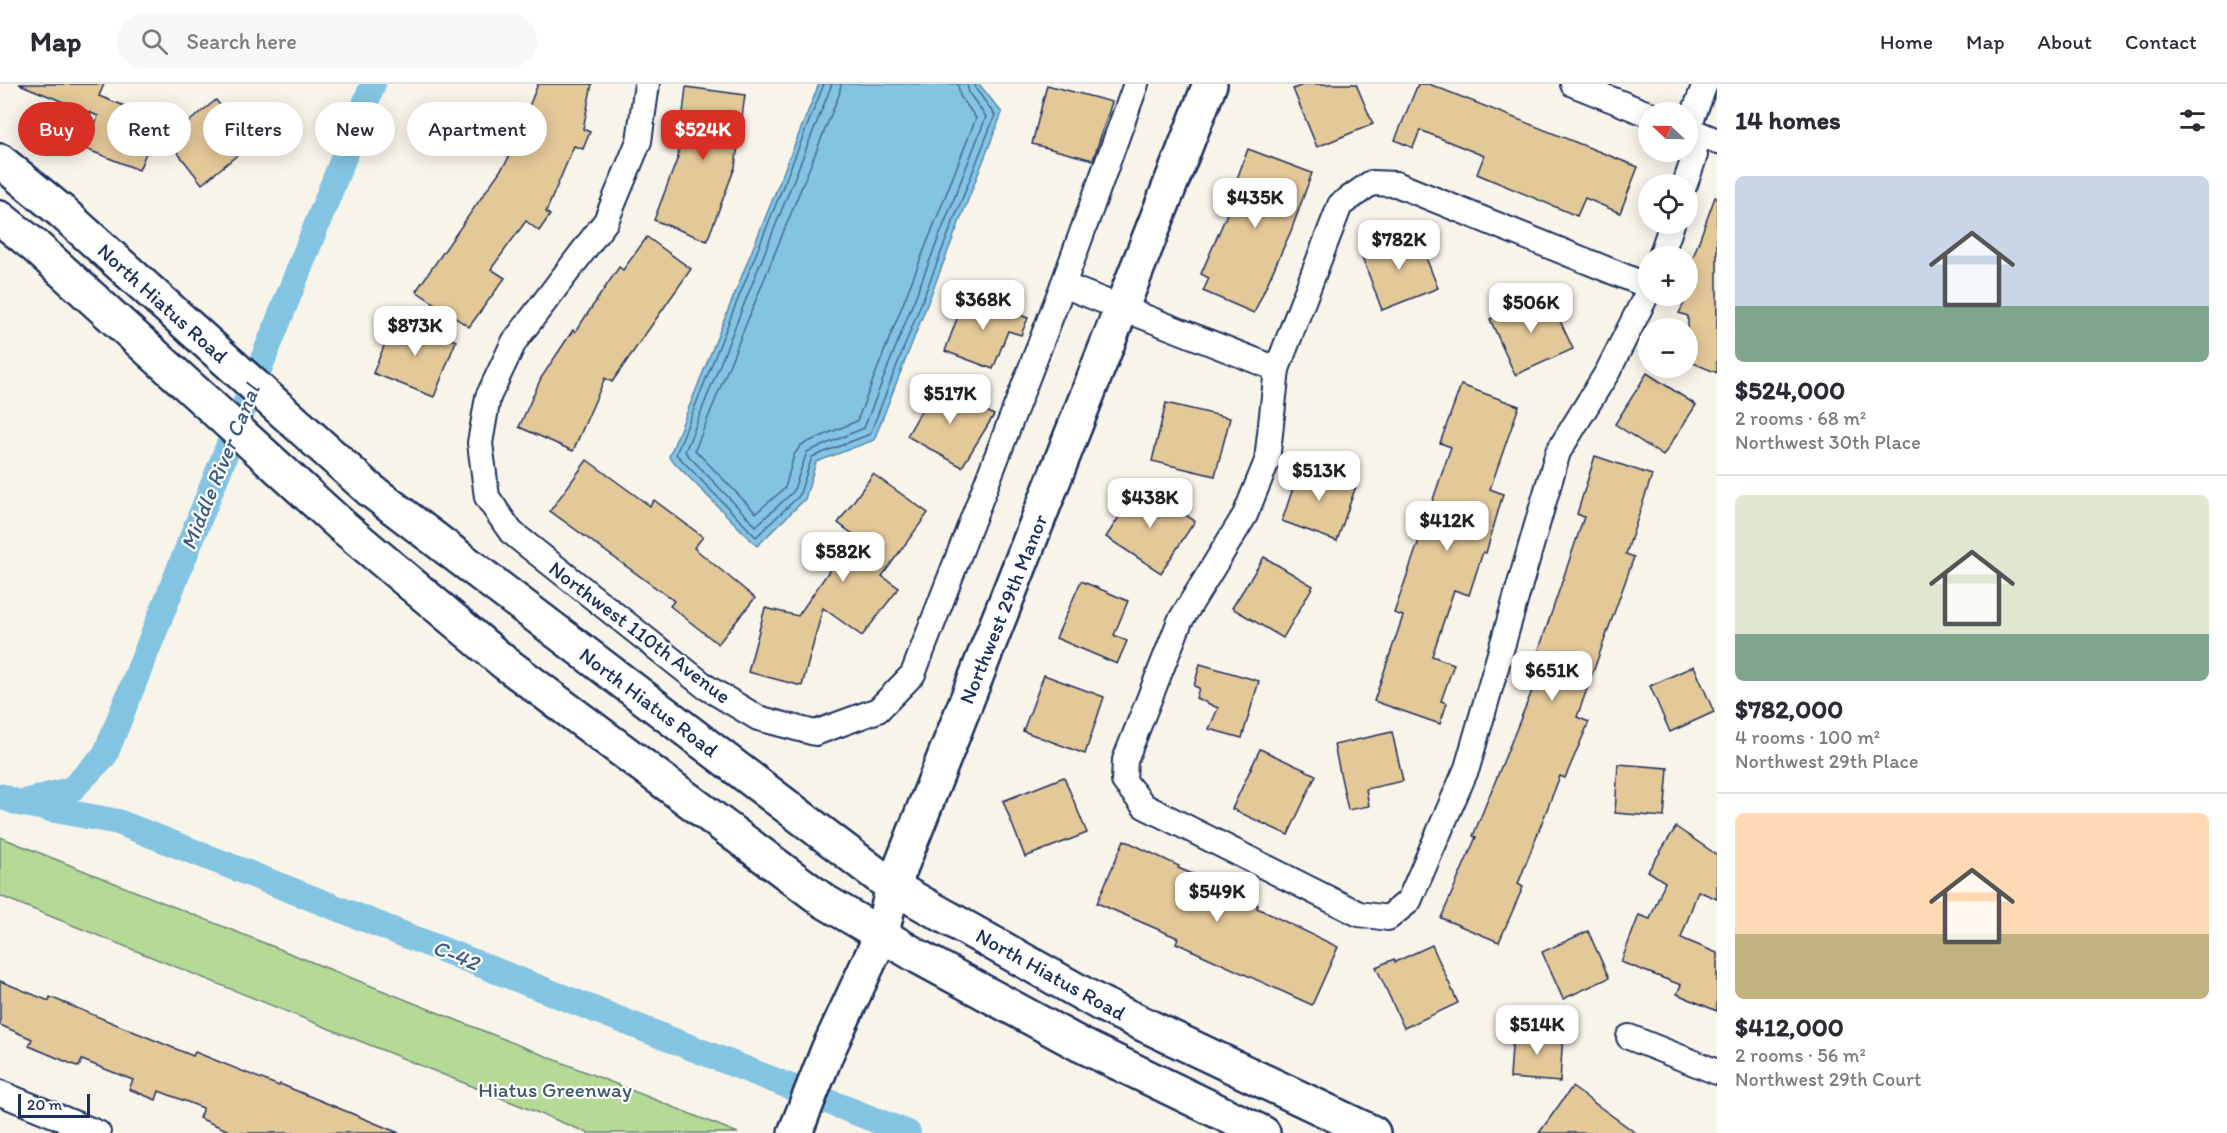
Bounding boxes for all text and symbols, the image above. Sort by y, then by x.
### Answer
search box [117,14,537,68]
text: Map [30,24,81,58]
icon: search [138,25,171,58]
text: Search here [186,28,297,55]
text: Home [1880,29,1933,54]
text: Map [1966,29,2005,54]
text: About [2038,29,2092,54]
text: Contact [2125,29,2197,54]
chip: Buy [18,102,95,156]
chip: Rent [107,102,191,156]
chip: Filters [203,102,303,156]
chip: New [315,102,395,156]
chip: Apartment [407,102,547,156]
north arrow [1638,102,1698,162]
map controls [1638,102,1698,378]
text: 14 homes [1735,104,1841,136]
icon: filters [2176,104,2209,137]
pin: $524K [661,110,745,161]
text: $524K [675,117,731,141]
button: locate [1638,174,1698,234]
pin: $435K [1213,178,1297,229]
text: $435K [1227,185,1283,209]
icon: home [1918,215,2026,323]
pin: $782K [1357,220,1441,271]
text: $782K [1372,227,1426,251]
street label: North Hiatus Road [93,238,234,369]
button: + [1638,246,1698,306]
pin: $368K [941,280,1025,331]
pin: $506K [1489,283,1573,334]
text: $368K [955,287,1011,311]
text: $506K [1503,290,1559,314]
pin: $873K [373,306,457,357]
text: $873K [388,313,442,337]
button: − [1638,318,1698,378]
pin: $517K [908,374,992,425]
text: $524,000 [1735,374,1845,406]
water label: Middle River Canal [174,379,266,554]
text: $517K [924,381,976,405]
text: 2 rooms · 68 m² [1735,406,1866,430]
text: Northwest 30th Place [1735,430,1921,454]
pin: $513K [1277,451,1361,502]
text: $513K [1292,458,1346,482]
pin: $438K [1108,478,1192,529]
text: $438K [1122,485,1178,509]
pin: $412K [1405,501,1489,552]
text: $412K [1420,508,1474,532]
street label: Northwest 29th Manor [954,510,1053,707]
pin: $582K [801,532,885,583]
icon: home [1918,534,2026,642]
text: $582K [816,539,870,563]
street label: Northwest 110th Avenue [544,556,736,708]
street label: North Hiatus Road [575,642,724,763]
pin: $651K [1510,651,1594,702]
text: $651K [1525,658,1579,682]
text: $782,000 [1735,693,1843,725]
text: 4 rooms · 100 m² [1735,725,1880,749]
text: Northwest 29th Place [1735,749,1918,773]
icon: home [1918,852,2026,960]
pin: $549K [1175,872,1259,923]
text: $549K [1189,879,1245,903]
street label: North Hiatus Road [972,923,1131,1026]
water label: C-42 [429,934,485,977]
pin: $514K [1495,1005,1579,1056]
text: $412,000 [1735,1011,1844,1043]
text: $514K [1510,1012,1564,1036]
text: 2 rooms · 56 m² [1735,1043,1866,1067]
text: Northwest 29th Court [1735,1067,1922,1091]
park label: Hiatus Greenway [478,1077,632,1102]
scale bar [18,1091,90,1118]
text: 20 m [27,1095,62,1114]

